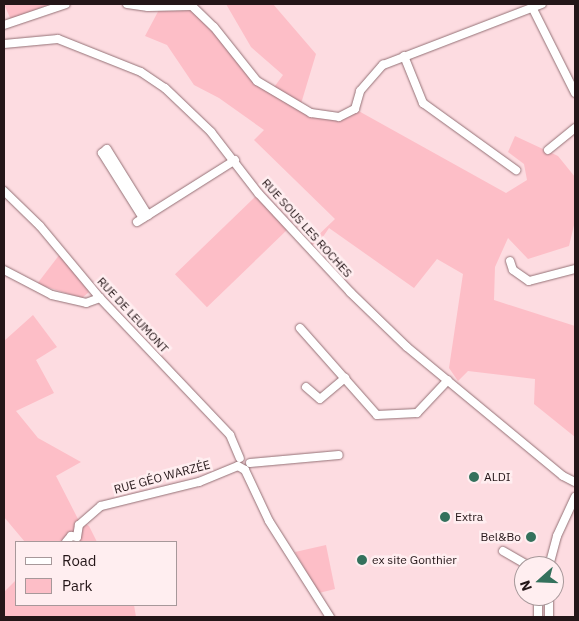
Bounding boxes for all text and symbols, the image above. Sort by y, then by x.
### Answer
street label: RUE SOUS LES ROCHES [259,176,355,280]
street label: RUE DE LEUMONT [94,274,172,356]
street label: RUE GÉO WARZÉE [112,457,212,497]
place label: ALDI [484,470,511,484]
marker: ALDI [468,471,480,483]
place label: Extra [455,510,483,524]
marker: Extra [439,511,451,523]
place label: Bel&Bo [480,530,521,544]
marker: Bel&Bo [525,531,537,543]
legend [15,541,178,606]
text: Road [62,551,97,570]
place label: ex site Gonthier [372,553,457,567]
marker: ex site Gonthier [356,554,368,566]
north arrow [514,556,564,606]
text: Park [62,576,92,595]
text: N [516,578,536,594]

